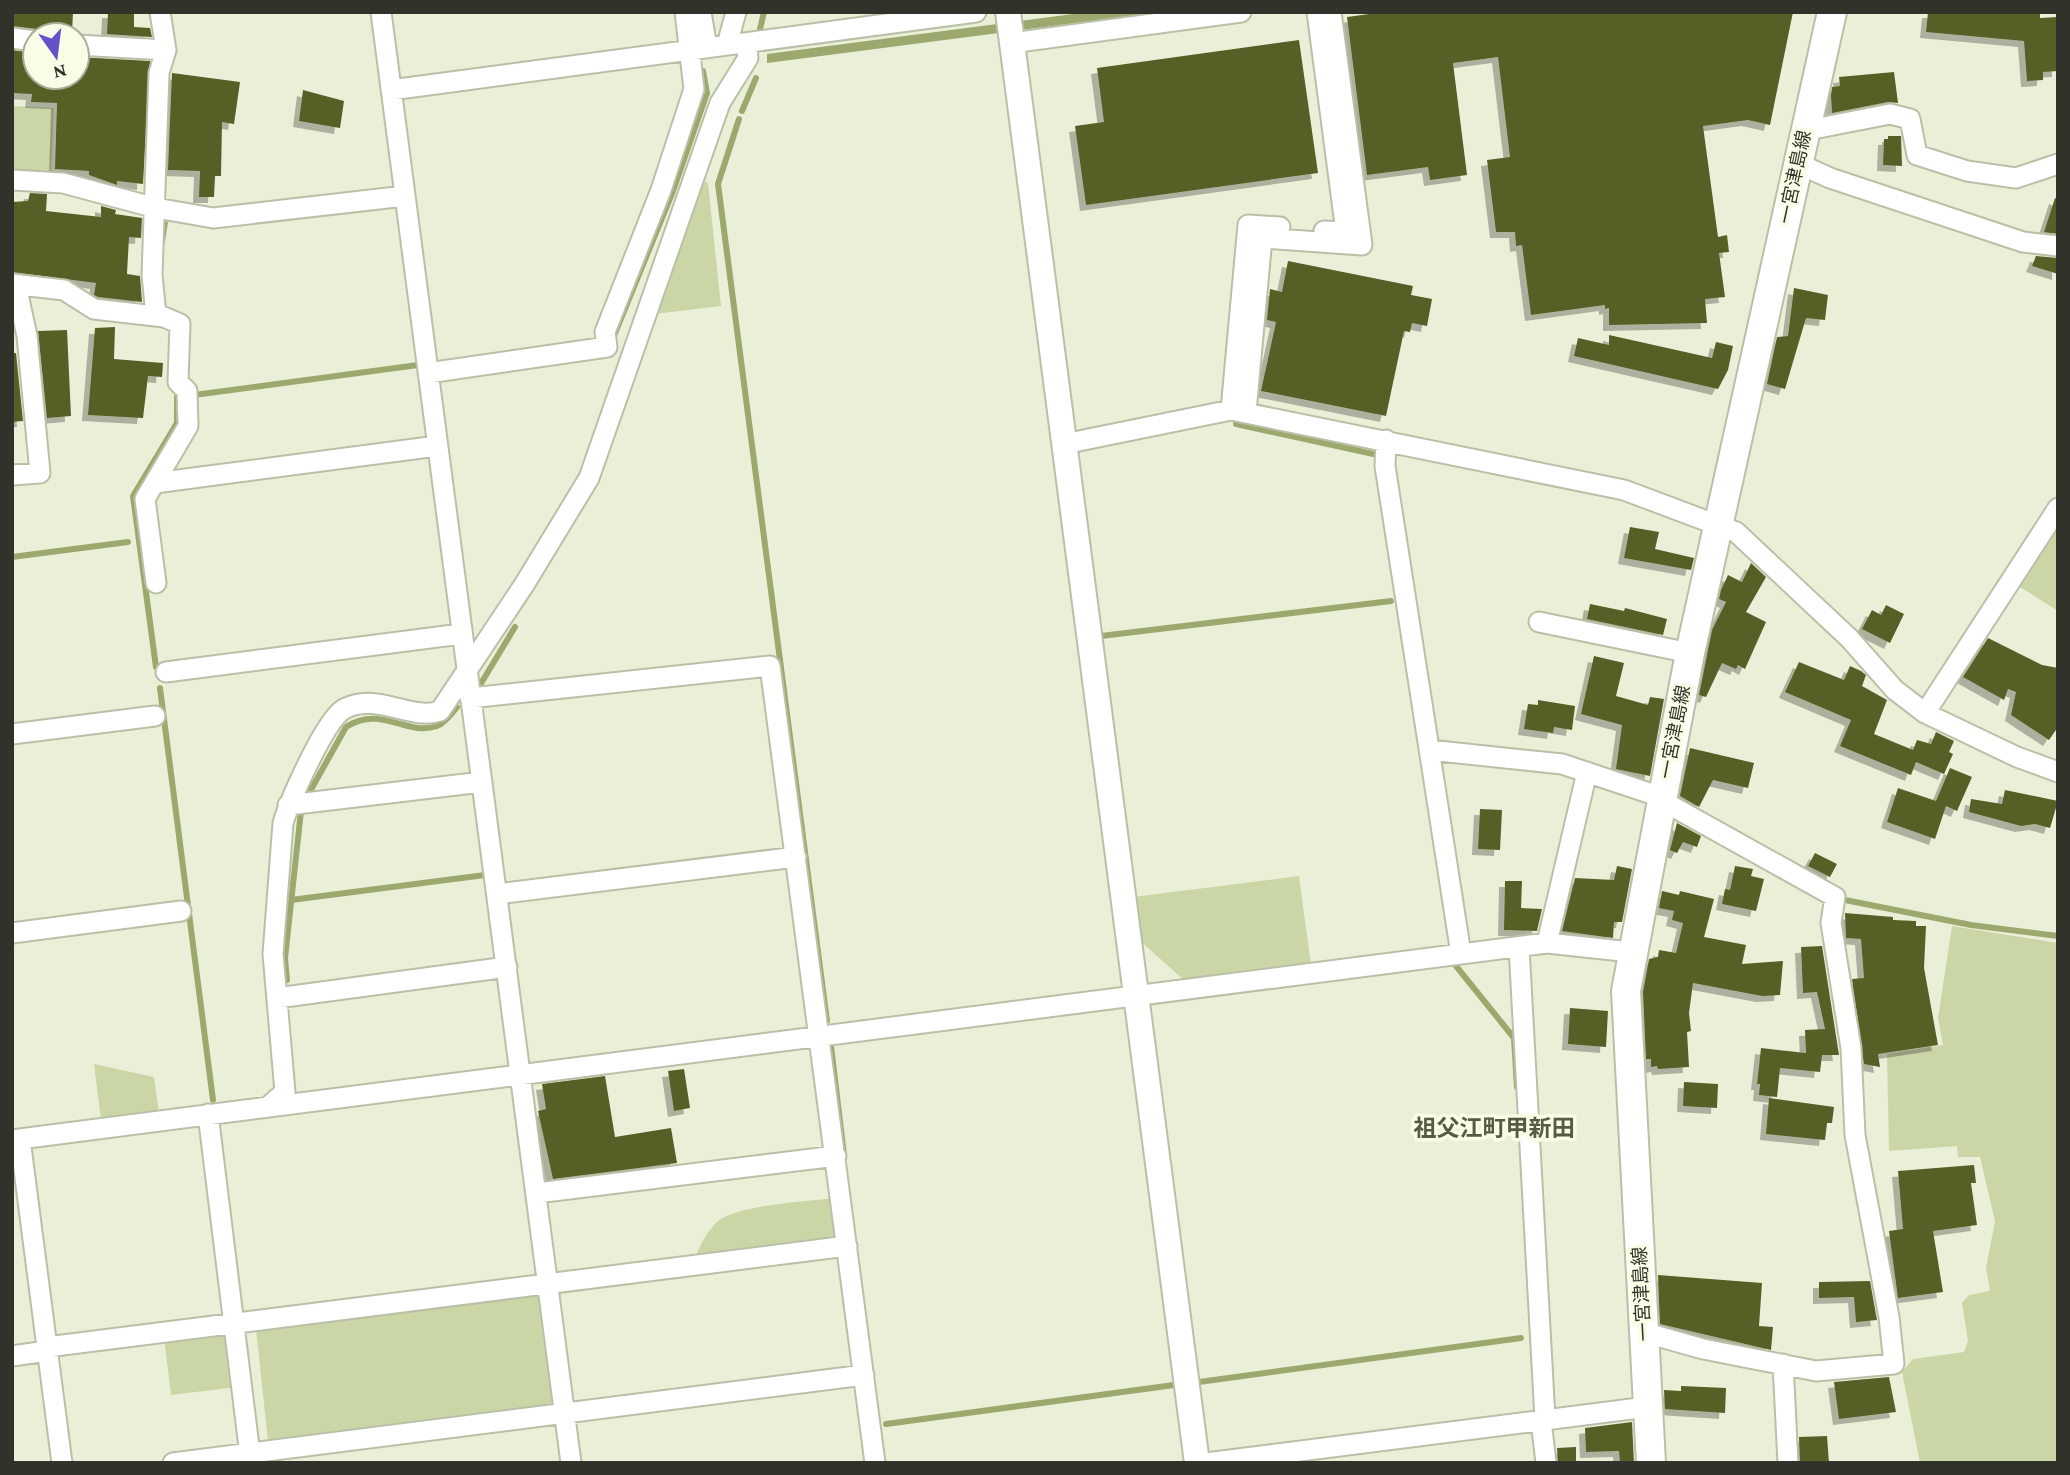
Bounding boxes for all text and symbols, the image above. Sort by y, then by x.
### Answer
north arrow [21,21,91,91]
text: N [51,60,69,84]
street label: 一宮津島線 [1774,128,1815,226]
street label: 一宮津島線 [1655,683,1694,781]
district label: 祖父江町甲新田 [1414,1115,1575,1141]
street label: 一宮津島線 [1629,1246,1654,1342]

